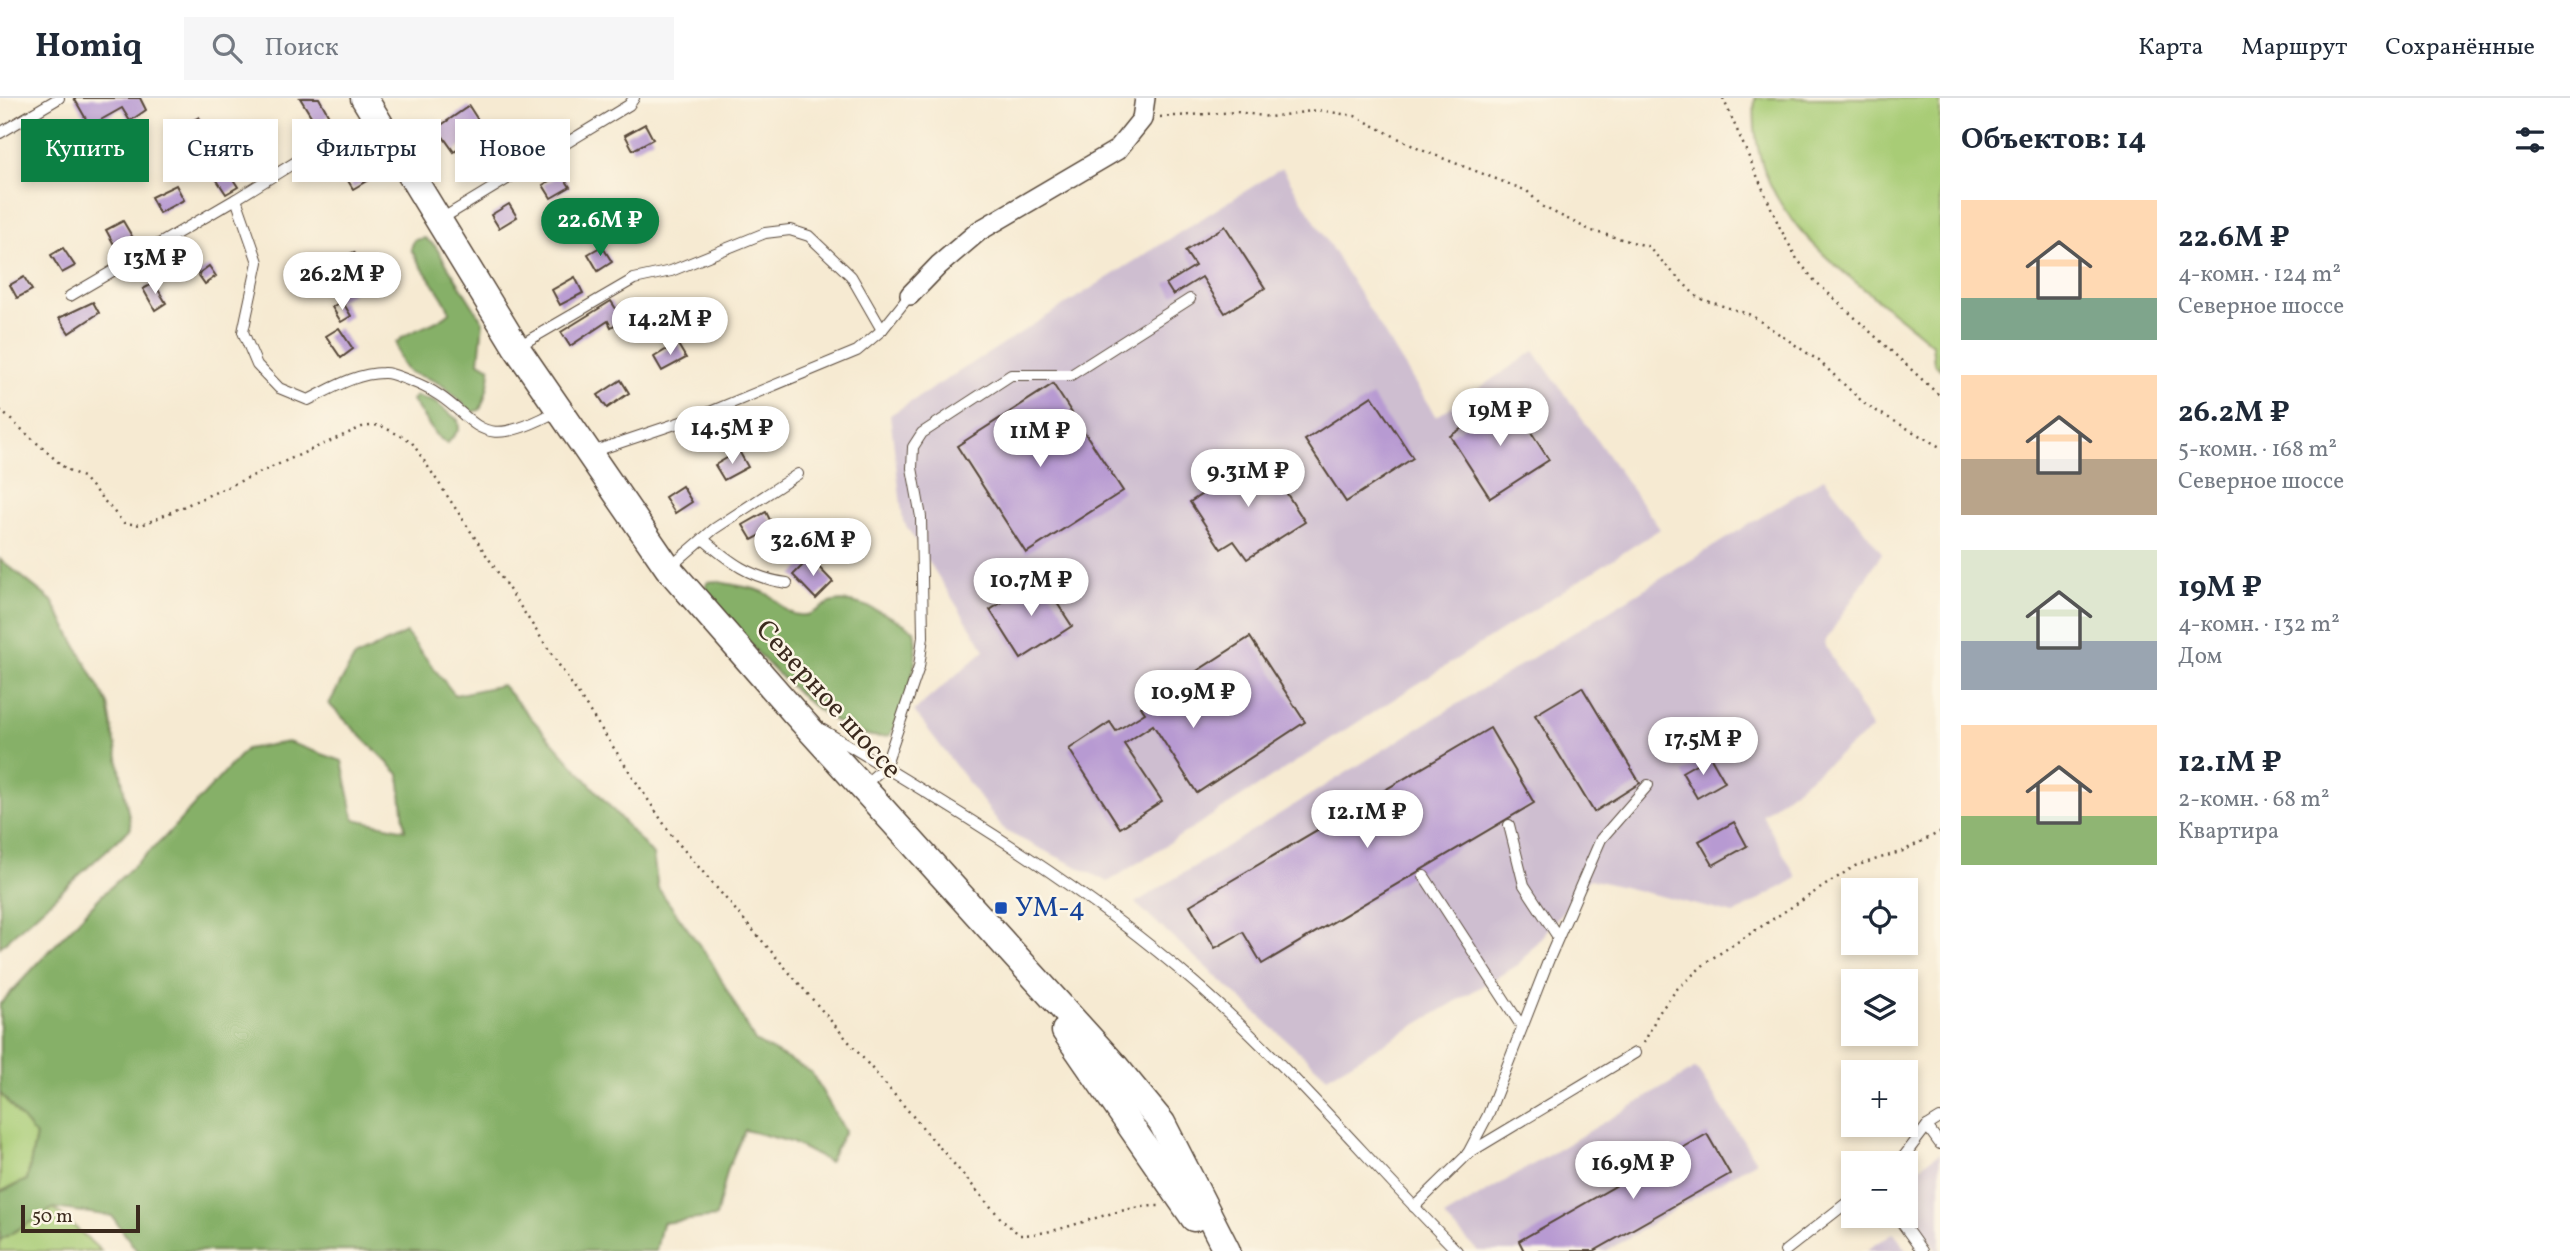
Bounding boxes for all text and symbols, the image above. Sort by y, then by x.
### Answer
search box [184,17,674,80]
text: Homiq [35,25,142,71]
icon: search [208,29,246,67]
text: Поиск [264,30,339,66]
text: Карта [2138,31,2203,65]
text: Маршрут [2241,31,2347,65]
text: Сохранённые [2385,31,2535,65]
chip: Купить [21,119,149,182]
chip: Снять [163,119,278,182]
chip: Фильтры [292,119,441,182]
chip: Новое [455,119,570,182]
text: Объектов: 14 [1961,119,2146,161]
icon: filters [2511,121,2549,159]
pin: 22.6M ₽ [535,198,665,258]
text: 22.6M ₽ [557,205,643,237]
text: 22.6M ₽ [2178,217,2290,259]
icon: home [2017,228,2101,312]
pin: 13M ₽ [106,236,204,296]
text: 13M ₽ [123,243,187,275]
pin: 26.2M ₽ [277,252,407,312]
text: 26.2M ₽ [299,259,385,291]
text: 4-комн. · 124 m² [2178,259,2341,291]
text: Северное шоссе [2178,291,2344,323]
pin: 14.2M ₽ [605,298,735,357]
text: 14.2M ₽ [628,304,712,336]
pin: 19M ₽ [1451,388,1549,448]
text: 26.2M ₽ [2178,392,2290,434]
text: 19M ₽ [1468,395,1532,427]
icon: home [2017,403,2101,487]
pin: 14.5M ₽ [667,406,797,466]
pin: 11M ₽ [991,410,1089,469]
text: 14.5M ₽ [690,413,774,445]
text: 11M ₽ [1009,416,1071,448]
text: 5-комн. · 168 m² [2178,434,2337,466]
pin: 9.31M ₽ [1183,450,1313,509]
text: 9.31M ₽ [1207,456,1289,488]
text: Северное шоссе [2178,466,2344,498]
pin: 32.6M ₽ [748,518,878,578]
text: 32.6M ₽ [770,525,856,557]
pin: 10.7M ₽ [966,559,1096,618]
text: 10.7M ₽ [990,565,1072,597]
text: 19M ₽ [2178,567,2262,609]
icon: home [2017,578,2101,662]
text: 4-комн. · 132 m² [2178,609,2340,641]
street label: Северное шоссе [746,612,910,788]
text: Дом [2178,641,2222,673]
pin: 10.9M ₽ [1128,670,1258,730]
text: 10.9M ₽ [1150,677,1236,709]
pin: 17.5M ₽ [1638,718,1768,777]
text: 17.5M ₽ [1664,724,1742,756]
text: 12.1M ₽ [2178,742,2282,784]
icon: home [2017,753,2101,837]
text: 2-комн. · 68 m² [2178,784,2329,816]
pin: 12.1M ₽ [1302,790,1432,850]
text: 12.1M ₽ [1327,797,1407,829]
text: Квартира [2178,816,2279,848]
map controls [1841,878,1918,1228]
button: locate [1841,878,1918,955]
place label: УМ-4 [1015,889,1085,928]
marker: УМ-4 [993,900,1009,916]
button: layers [1841,969,1918,1046]
button: + [1841,1060,1918,1137]
pin: 16.9M ₽ [1568,1142,1698,1201]
text: 16.9M ₽ [1591,1148,1675,1180]
button: − [1841,1151,1918,1228]
scale bar [21,1202,140,1234]
text: 50 m [32,1204,73,1230]

